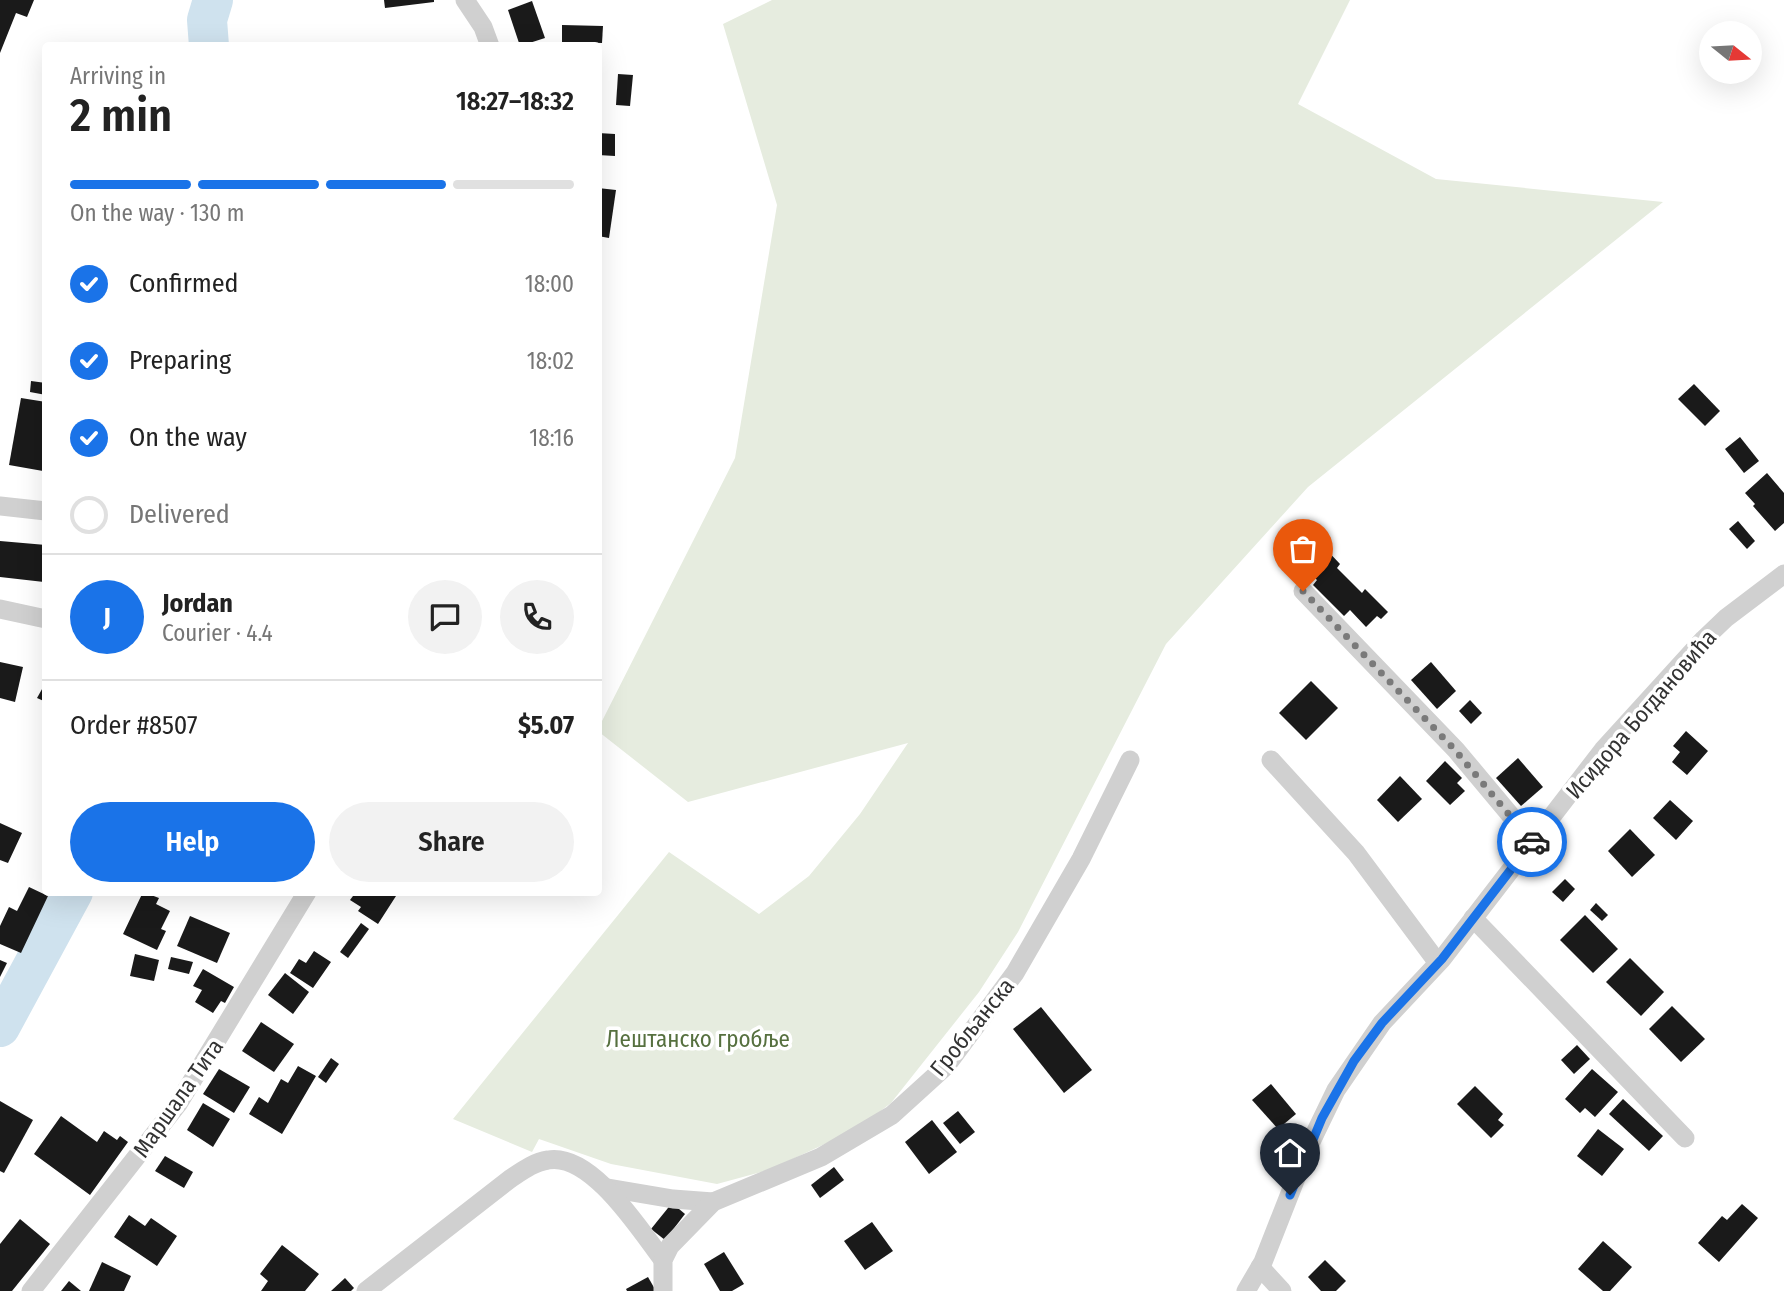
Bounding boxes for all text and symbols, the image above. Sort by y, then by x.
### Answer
north arrow [1699,21,1762,84]
map controls [1699,21,1762,84]
text: Arriving in [70,62,166,90]
text: 18:27–18:32 [456,86,574,117]
text: 2 min [70,88,172,143]
text: On the way · 130 m [70,199,244,227]
icon: check [70,265,108,303]
text: Confirmed [129,268,239,299]
text: 18:00 [525,270,574,298]
icon: check [70,342,108,380]
text: Preparing [129,345,231,376]
text: 18:02 [527,347,574,375]
icon: check [70,419,108,457]
text: On the way [129,422,247,453]
text: 18:16 [529,424,574,452]
text: Delivered [129,499,230,530]
pin [1273,519,1333,591]
icon: bag [1284,530,1322,568]
button: chat [408,580,482,654]
button: phone [500,580,574,654]
text: Jordan [162,588,233,619]
text: J [103,602,111,633]
text: Courier · 4.4 [162,619,273,647]
street label: Исидора Богдановића [1560,624,1722,804]
text: Order #8507 [70,710,197,741]
text: $5.07 [518,710,574,741]
button: Help [70,802,315,882]
button: Share [329,802,574,882]
courier [1497,807,1567,877]
icon: car [1513,823,1551,861]
street label: Гробљанска [924,972,1020,1082]
park label: Лештанско гробље [606,1025,790,1053]
street label: Маршала Тита [127,1033,229,1163]
pin [1260,1123,1320,1195]
icon: home [1271,1134,1309,1172]

